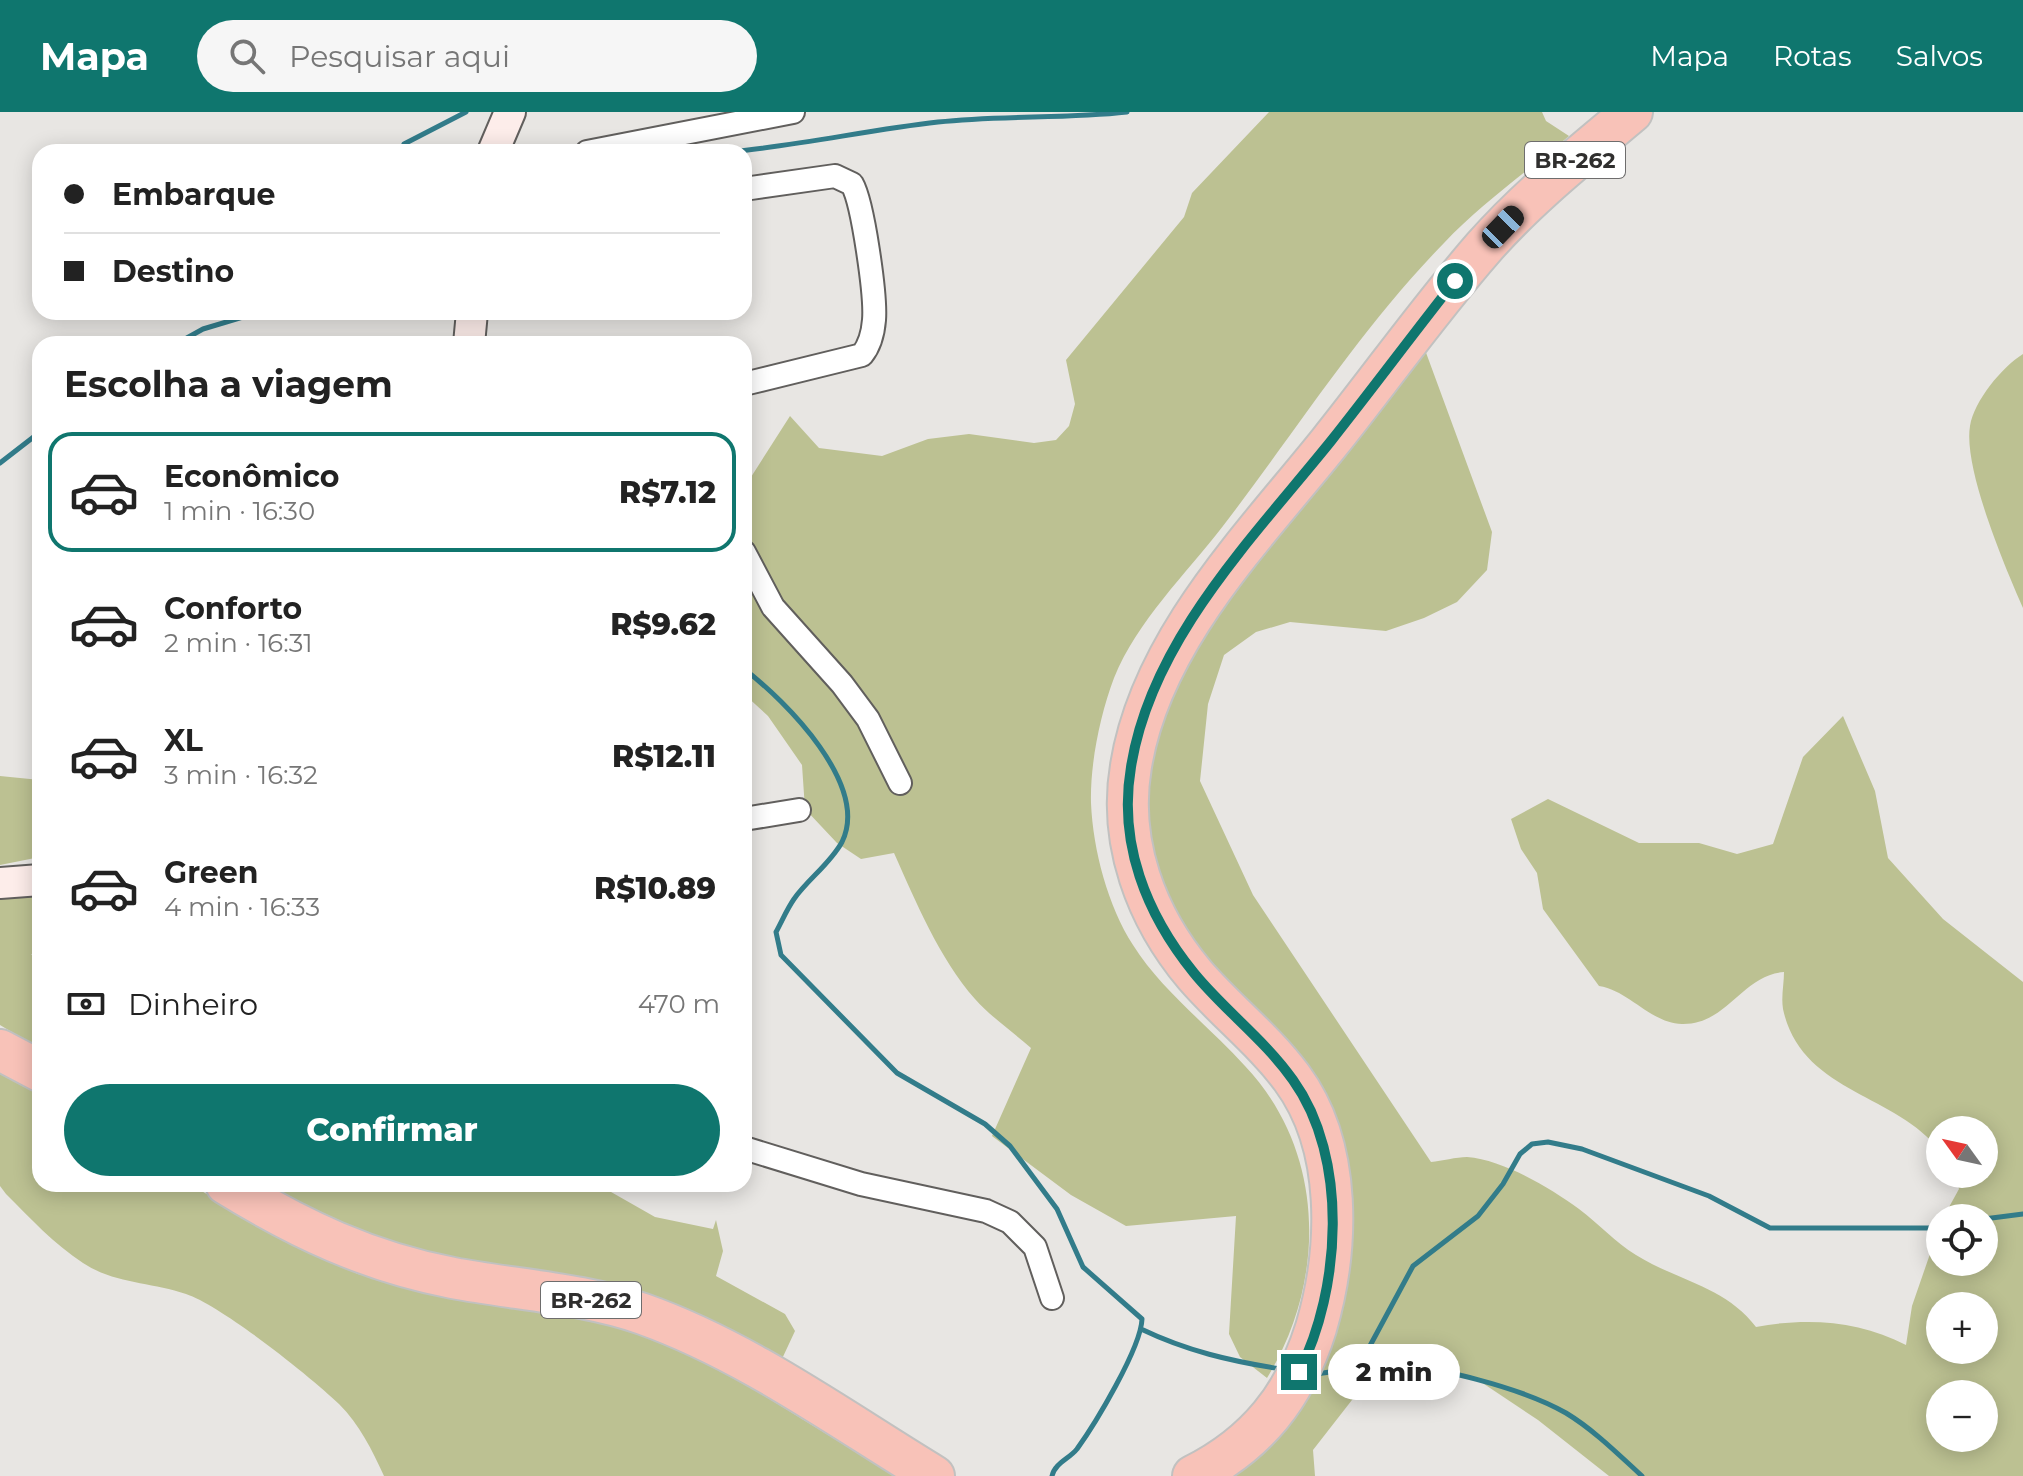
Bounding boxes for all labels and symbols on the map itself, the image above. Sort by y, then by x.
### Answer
road number: BR-262 [1525,142,1625,178]
car [1478,201,1528,253]
route start [1437,263,1473,299]
north arrow [1926,1116,1998,1188]
road number: BR-262 [541,1282,641,1318]
callout: 2 min [1327,1344,1459,1400]
route end [1281,1354,1317,1390]

